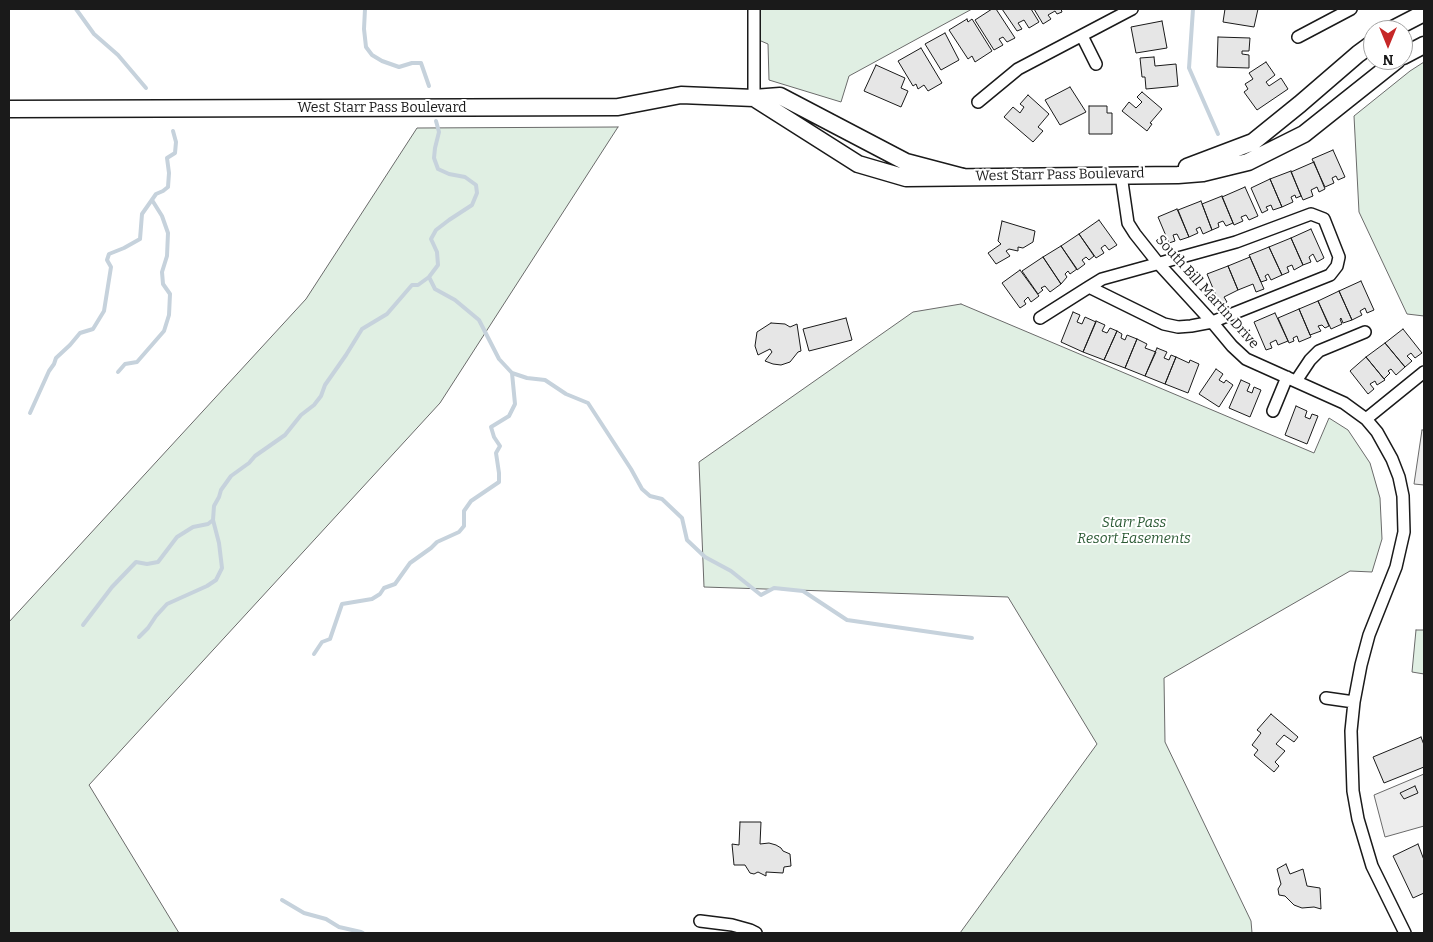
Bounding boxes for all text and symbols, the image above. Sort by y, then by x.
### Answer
north arrow [1363,20,1413,70]
text: N [1383,51,1393,68]
street label: West Starr Pass Boulevard [297,100,467,116]
street label: West Starr Pass Boulevard [975,165,1145,185]
street label: South Bill Martin Drive [1152,232,1262,352]
park label: Starr Pass Resort Easements [1077,515,1191,548]

